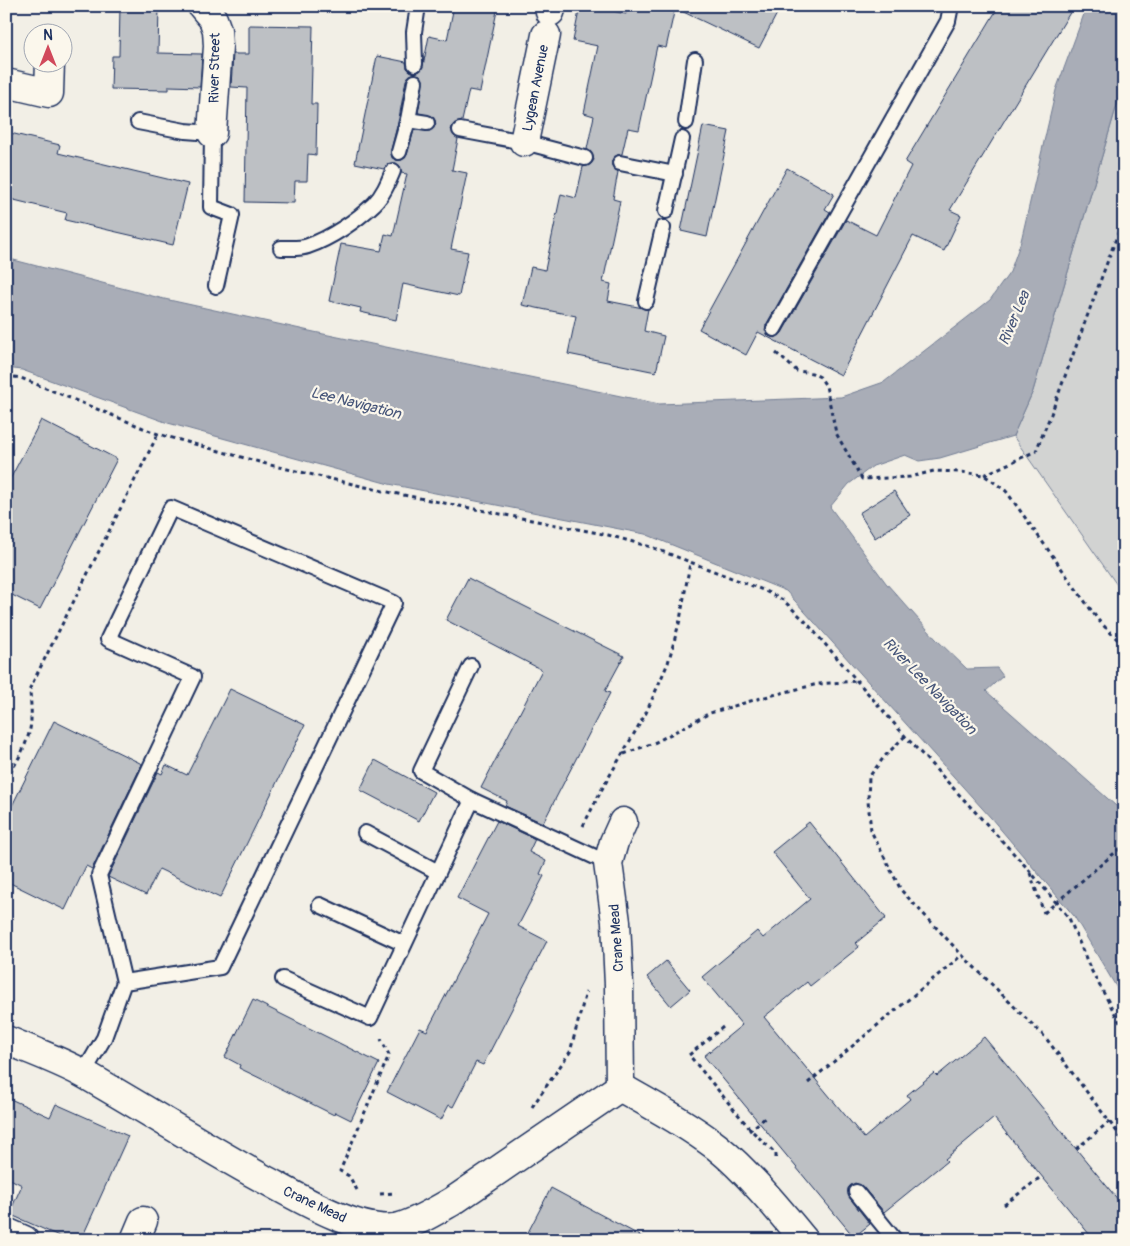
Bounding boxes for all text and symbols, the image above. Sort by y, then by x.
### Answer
north arrow [22,22,72,72]
text: N [43,27,53,44]
street label: River Street [205,32,224,103]
street label: Lygean Avenue [519,43,552,133]
water label: River Lea [995,287,1035,348]
water label: Lee Navigation [309,383,404,424]
water label: River Lee Navigation [879,634,982,740]
street label: Crane Mead [606,903,627,972]
street label: Crane Mead [280,1182,349,1227]

